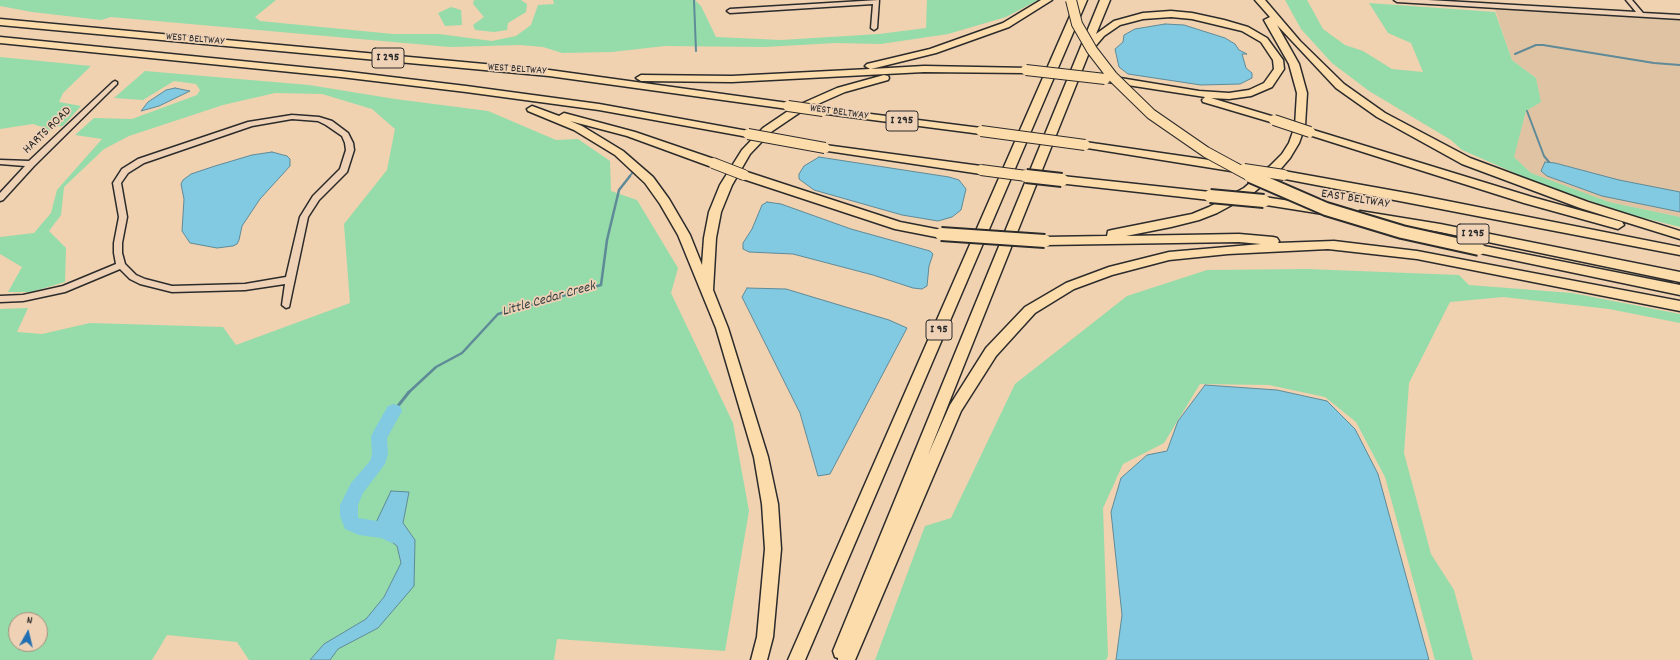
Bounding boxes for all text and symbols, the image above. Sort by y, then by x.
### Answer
street label: WEST BELTWAY [165,31,225,49]
road number: I 295 [372,48,404,68]
street label: WEST BELTWAY [487,61,547,79]
street label: WEST BELTWAY [809,102,869,124]
street label: HARTS ROAD [20,104,76,158]
road number: I 295 [886,111,918,131]
street label: EAST BELTWAY [1320,187,1390,213]
road number: I 295 [1457,224,1489,244]
water label: Little Cedar Creek [500,279,598,321]
road number: I 95 [926,320,952,340]
north arrow [8,612,48,652]
text: N [26,613,33,629]

